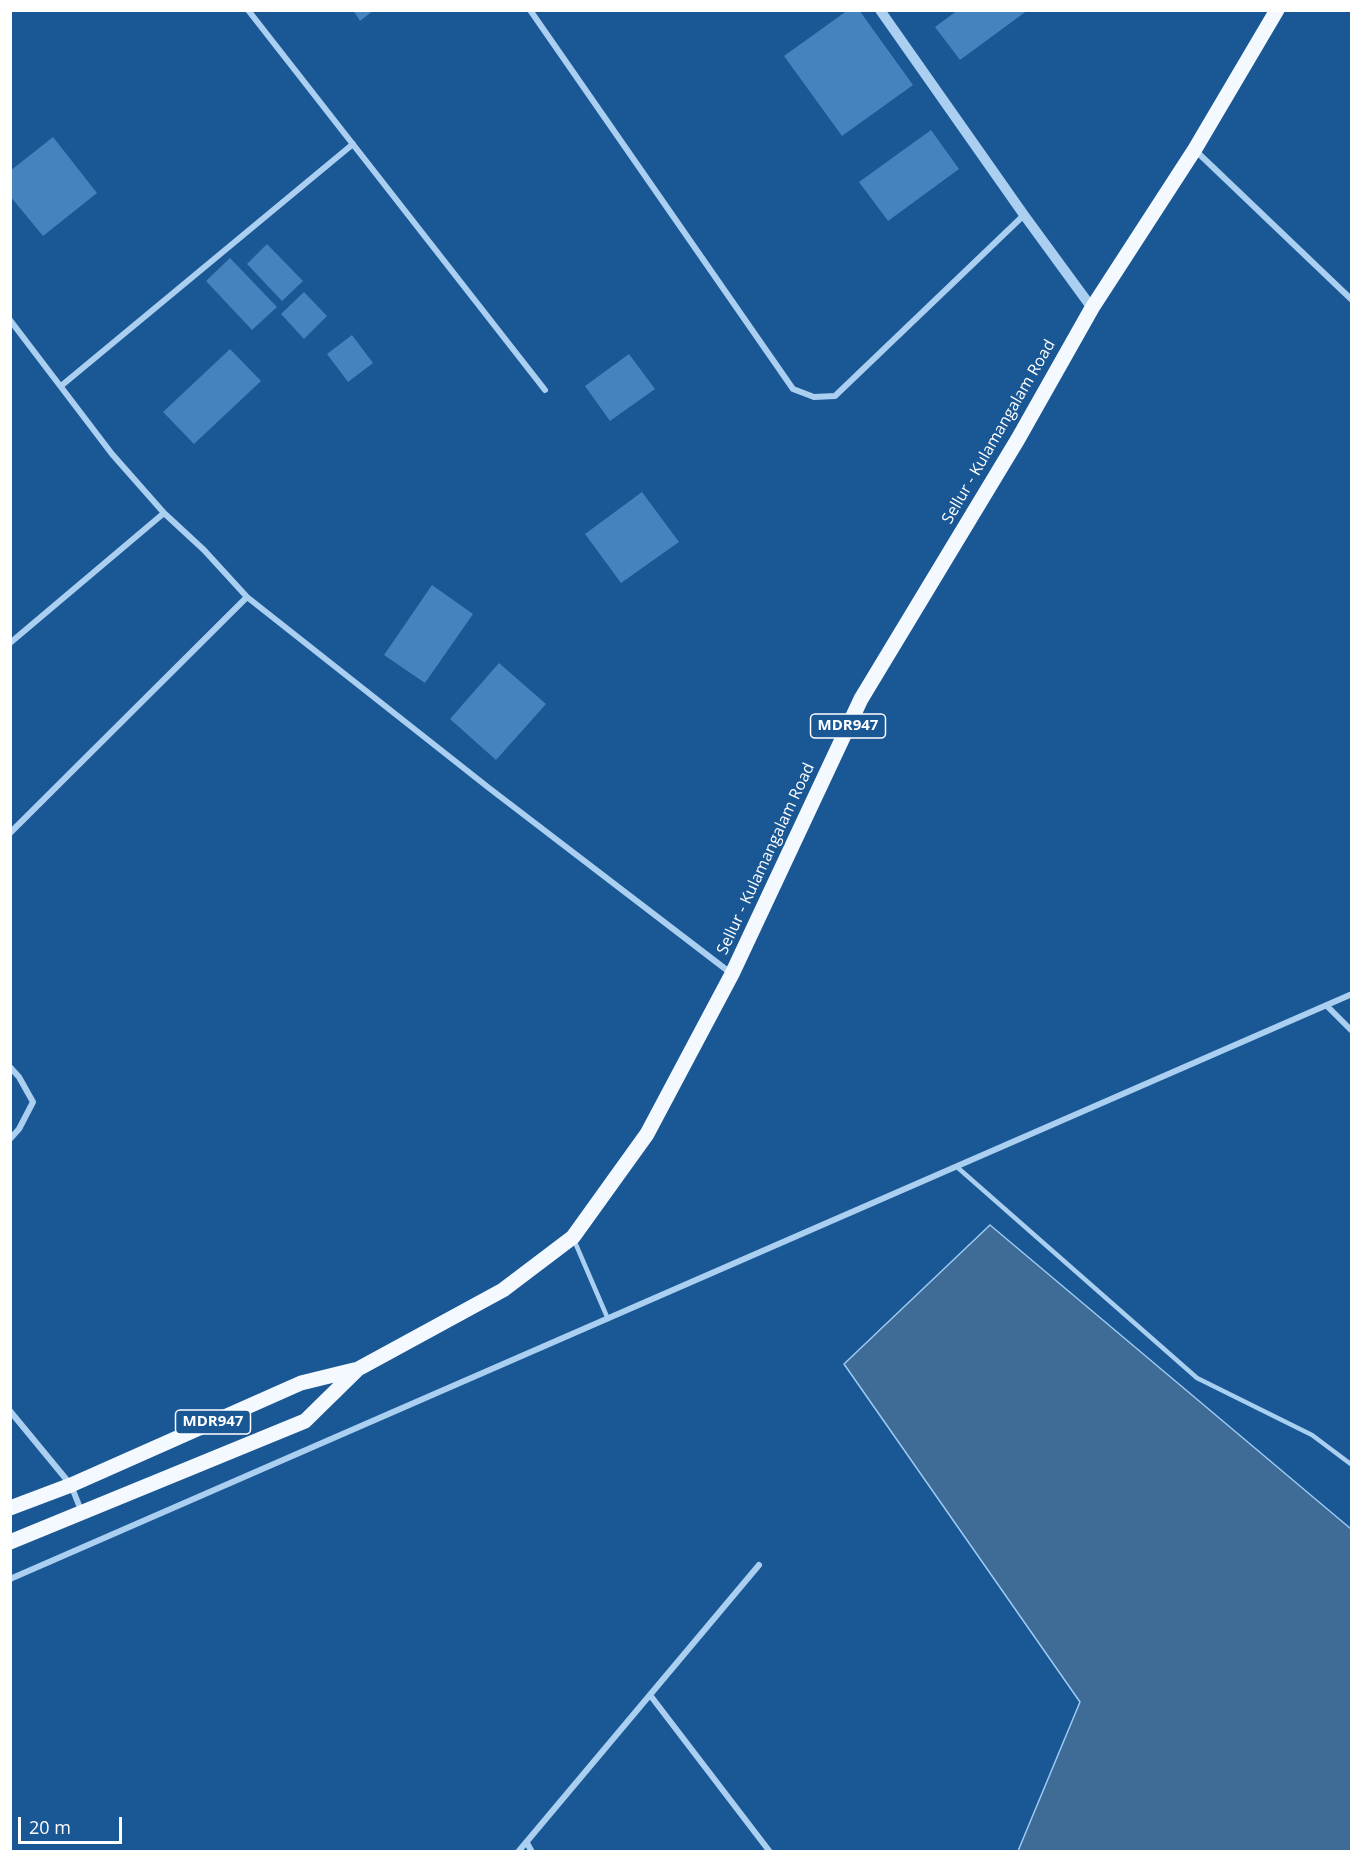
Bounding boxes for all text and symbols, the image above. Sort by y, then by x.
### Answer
street label: Sellur - Kulamangalam Road [938,337,1060,527]
road number: MDR947 [810,714,886,738]
street label: Sellur - Kulamangalam Road [713,760,819,958]
road number: MDR947 [176,1410,250,1434]
scale bar [21,1805,124,1843]
text: 20 m [29,1815,71,1839]

